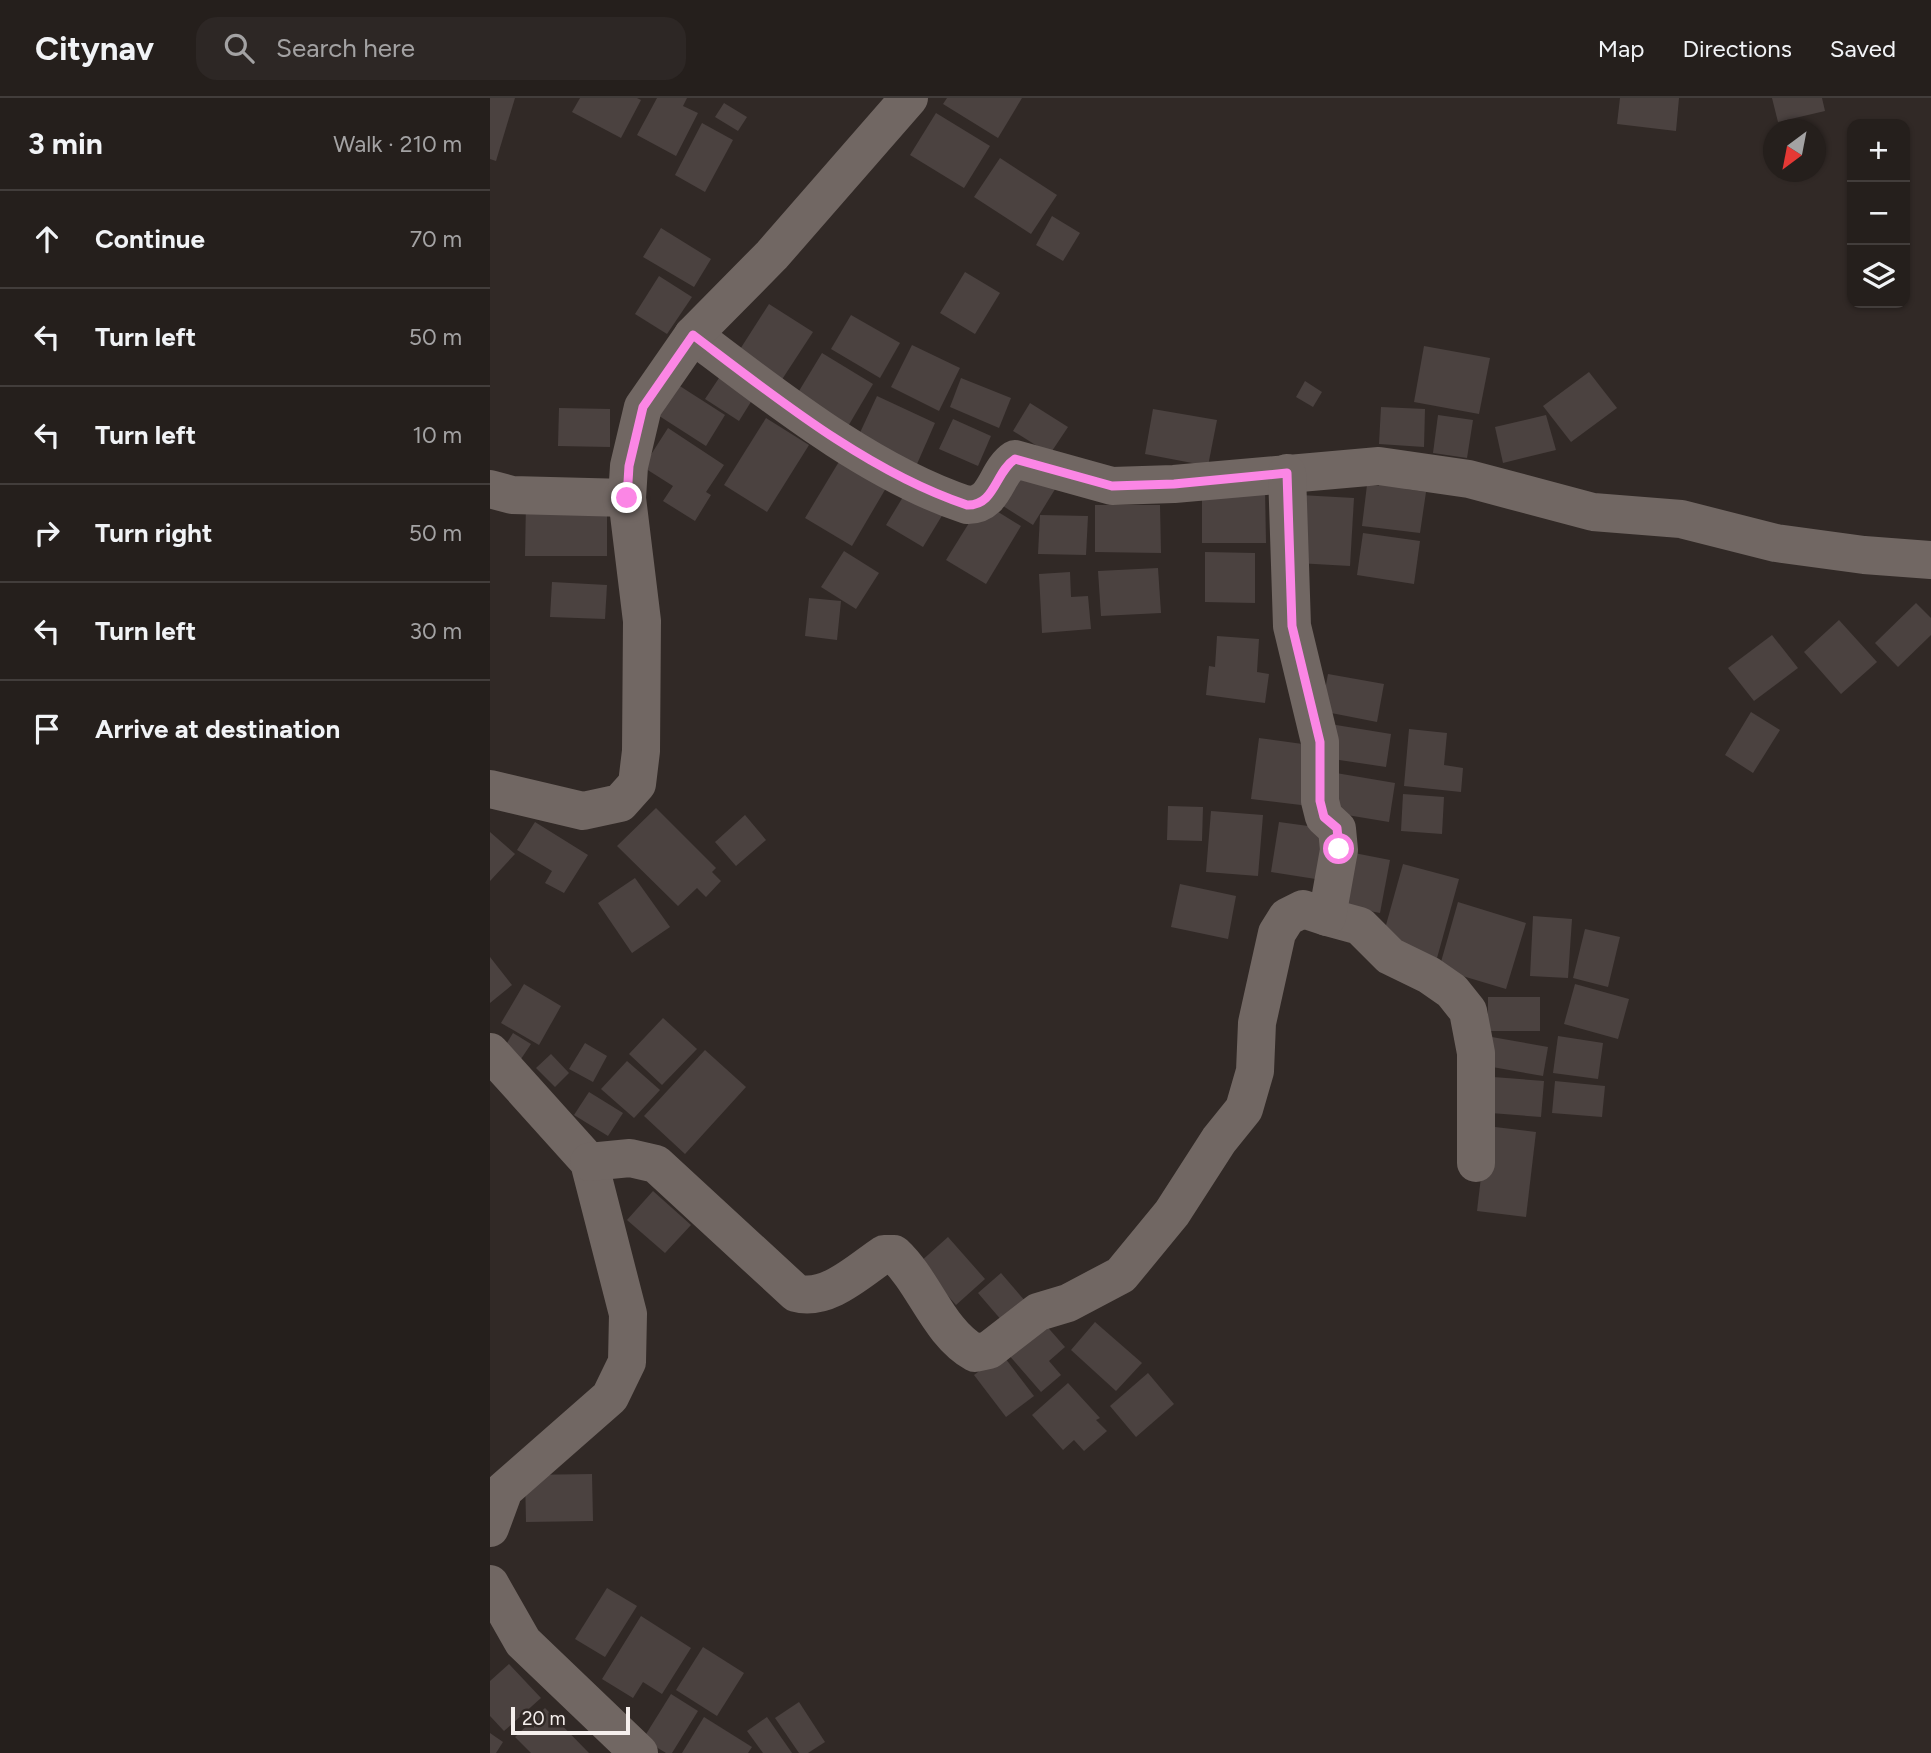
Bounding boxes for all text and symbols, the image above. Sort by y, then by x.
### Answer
search box [196,17,686,80]
text: Citynav [35,29,154,68]
icon: search [220,29,258,67]
text: Search here [276,32,415,64]
text: Map [1598,34,1644,63]
text: Directions [1682,34,1792,63]
text: Saved [1830,34,1896,63]
north arrow [1763,119,1826,182]
map controls [1847,119,1910,308]
button: + [1847,119,1910,182]
text: 3 min [28,125,103,162]
text: Walk · 210 m [333,130,462,158]
button: − [1847,182,1910,245]
icon: ahead [28,220,66,258]
text: Continue [95,223,205,255]
text: 70 m [410,225,462,253]
button: layers [1847,245,1910,308]
icon: left [28,318,66,356]
text: Turn left [95,321,196,353]
text: 50 m [409,323,462,351]
icon: left [28,416,66,454]
text: Turn left [95,419,196,451]
text: 10 m [413,421,462,449]
route end [611,482,642,513]
icon: right [28,514,66,552]
text: Turn right [95,517,212,549]
text: 50 m [409,519,462,547]
icon: left [28,612,66,650]
text: Turn left [95,615,196,647]
text: 30 m [409,617,462,645]
icon: arrive [28,710,66,748]
text: Arrive at destination [95,713,340,745]
route start [1323,833,1354,864]
scale bar [511,1704,630,1736]
text: 20 m [522,1707,566,1730]

